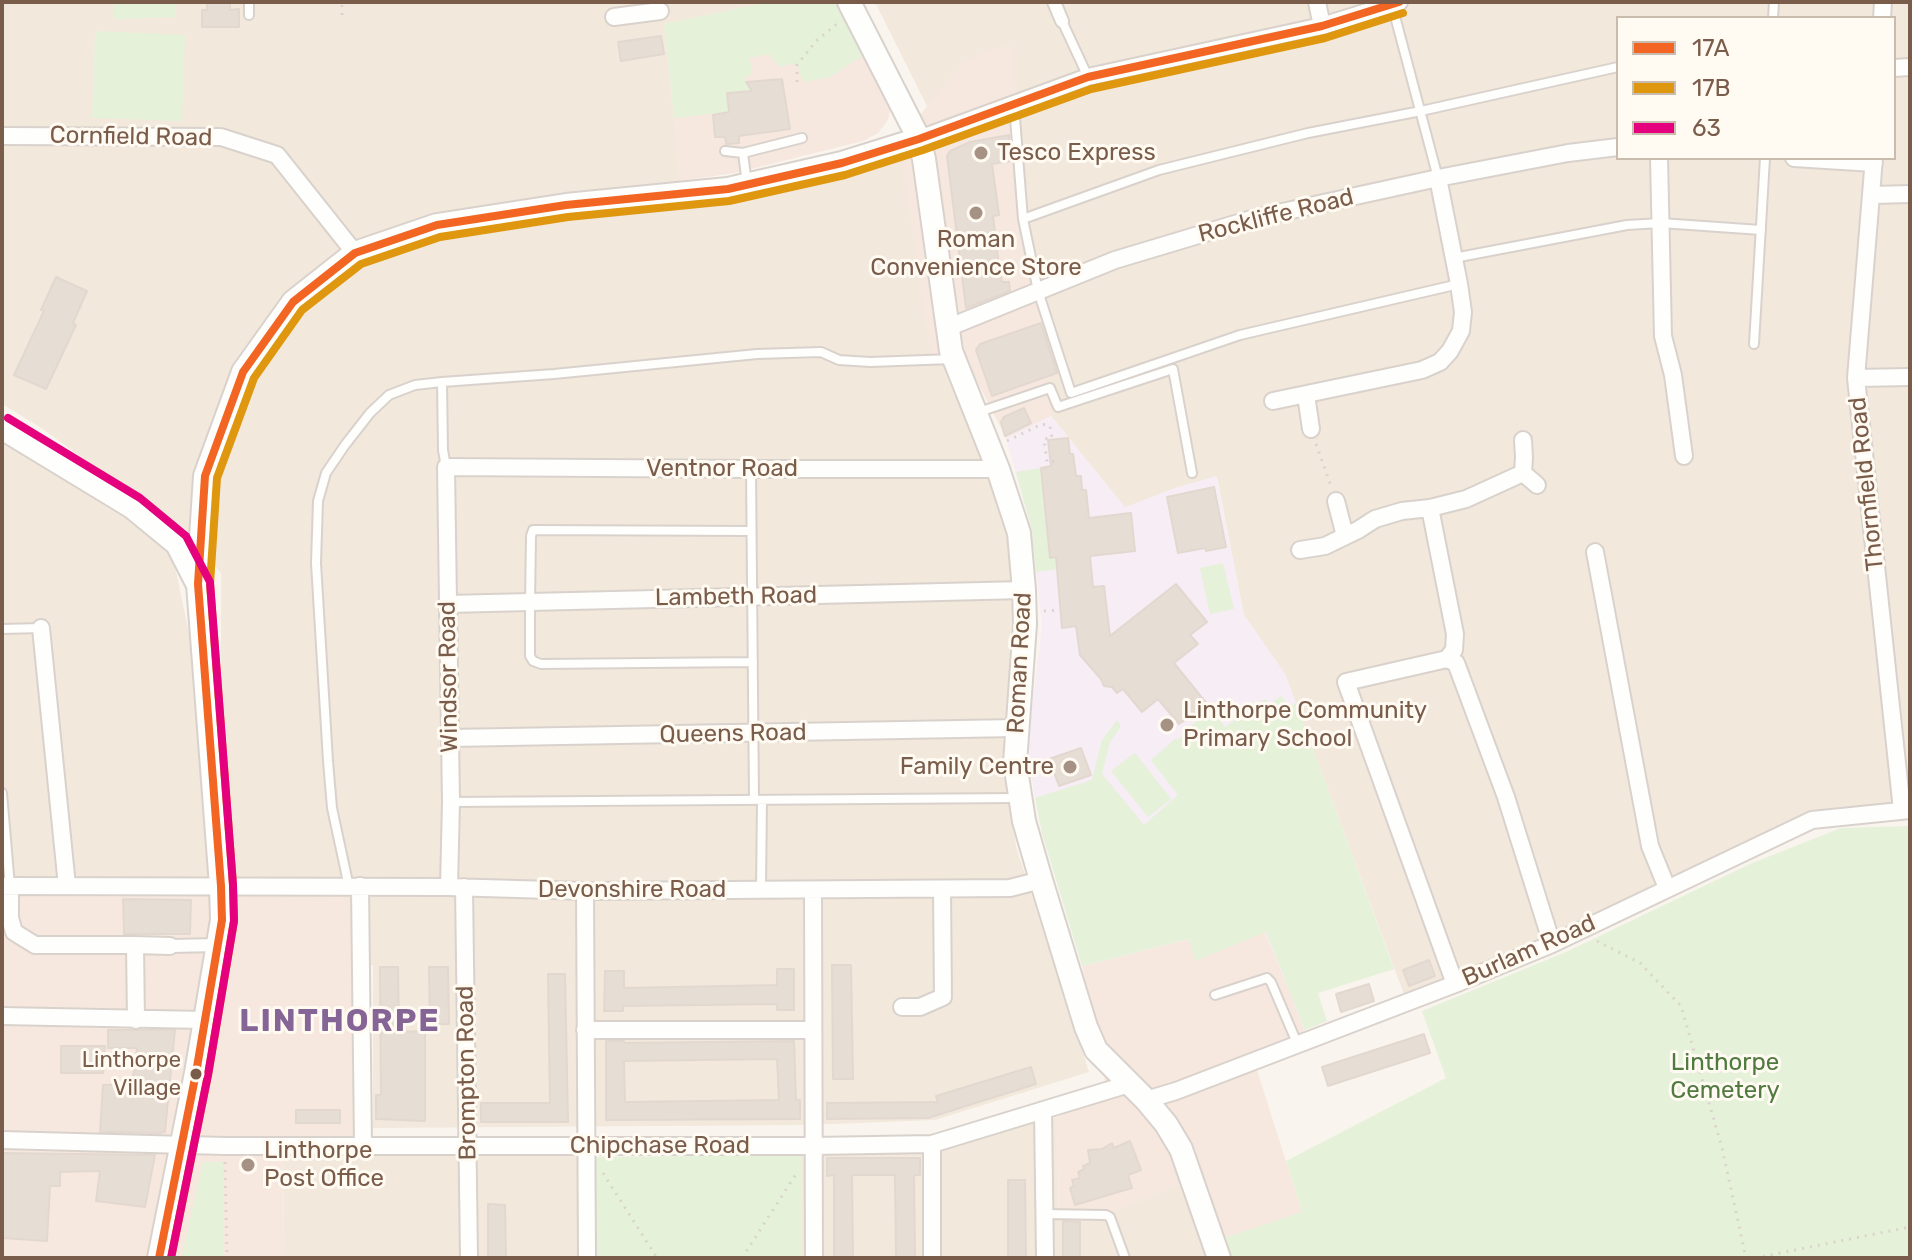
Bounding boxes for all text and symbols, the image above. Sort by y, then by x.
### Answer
legend [1616,16,1896,160]
text: 17A [1692,34,1729,62]
text: 17B [1692,74,1731,102]
text: 63 [1692,114,1721,142]
street label: Cornfield Road [49,121,213,153]
place label: Tesco Express [997,139,1156,167]
marker: Tesco Express [972,144,990,162]
street label: Rockliffe Road [1195,183,1357,249]
marker: Roman Convenience Store [967,204,985,222]
place label: Roman Convenience Store [870,226,1082,282]
street label: Thornfield Road [1844,396,1890,572]
street label: Ventnor Road [646,455,798,483]
street label: Lambeth Road [655,581,817,613]
street label: Roman Road [1002,592,1038,734]
street label: Windsor Road [433,601,465,753]
place label: Linthorpe Community Primary School [1183,697,1427,753]
marker: Linthorpe Community Primary School [1158,716,1176,734]
street label: Queens Road [659,718,807,750]
place label: Family Centre [900,753,1054,781]
marker: Family Centre [1061,758,1079,776]
street label: Devonshire Road [538,876,726,904]
street label: Burlam Road [1458,909,1600,993]
street label: Brompton Road [451,985,483,1161]
district label: LINTHORPE [239,1003,441,1041]
place label: Linthorpe Village [82,1048,181,1100]
park label: Linthorpe Cemetery [1670,1049,1780,1105]
marker: Linthorpe Village [188,1066,204,1082]
street label: Chipchase Road [570,1132,750,1160]
place label: Linthorpe Post Office [264,1137,384,1193]
marker: Linthorpe Post Office [239,1156,257,1174]

